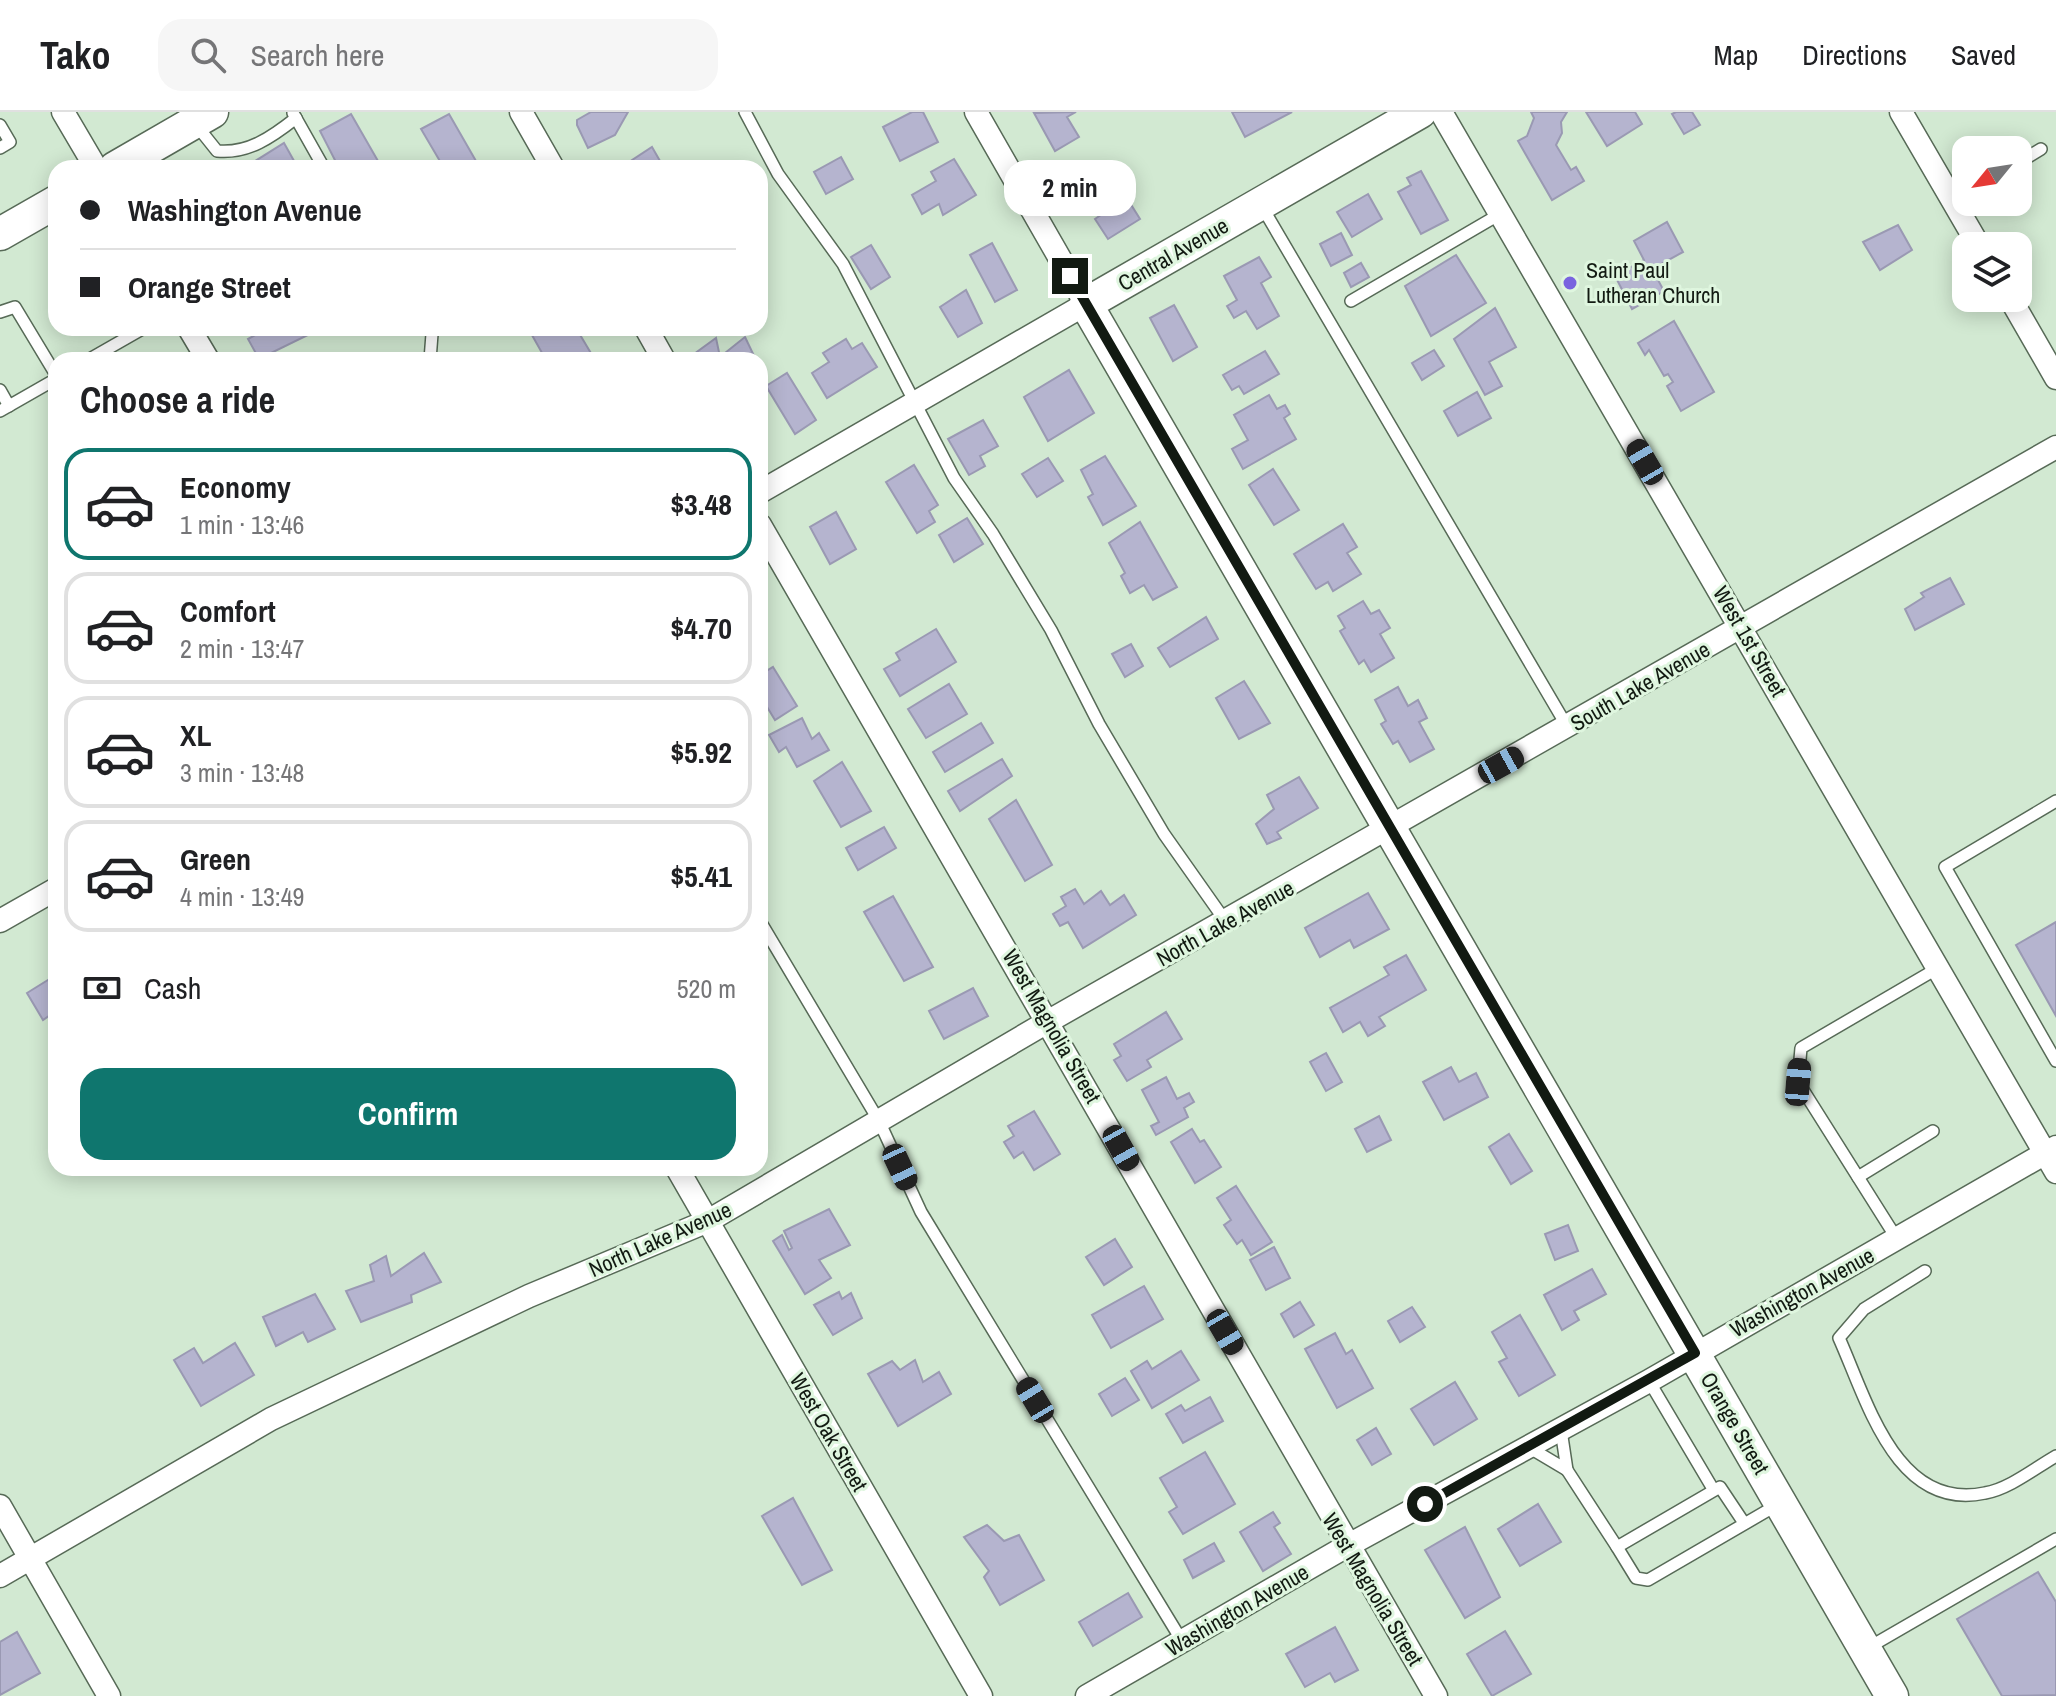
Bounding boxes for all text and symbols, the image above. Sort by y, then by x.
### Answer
search box [158,19,718,91]
text: Tako [40,30,110,81]
icon: search [186,33,230,77]
text: Search here [250,35,384,75]
text: Map [1714,36,1758,74]
text: Directions [1802,36,1907,74]
text: Saved [1951,36,2016,74]
north arrow [1952,136,2032,216]
map controls [1952,136,2032,312]
callout: 2 min [1004,160,1136,216]
text: 2 min [1042,170,1098,205]
text: Washington Avenue [128,190,362,230]
street label: Central Avenue [1112,210,1234,298]
button: layers [1952,232,2032,312]
place label: Saint Paul Lutheran Church [1586,255,1720,310]
route end [1052,258,1088,294]
text: Orange Street [128,267,291,307]
marker: Saint Paul Lutheran Church [1561,274,1579,292]
text: Choose a ride [80,376,275,424]
car [1623,435,1667,489]
text: Economy [180,467,291,507]
icon: car [84,468,156,540]
text: $3.48 [670,484,732,524]
text: 1 min · 13:46 [180,507,304,542]
street label: West 1st Street [1706,580,1794,702]
text: Comfort [180,591,276,631]
icon: car [84,592,156,664]
text: $4.70 [670,608,732,648]
text: 2 min · 13:47 [180,631,304,666]
street label: South Lake Avenue [1565,634,1715,738]
text: XL [180,715,211,755]
icon: car [84,716,156,788]
text: $5.92 [670,732,732,772]
car [1474,743,1528,787]
text: 3 min · 13:48 [180,755,304,790]
text: Green [180,839,251,879]
icon: car [84,840,156,912]
text: $5.41 [670,856,732,896]
street label: North Lake Avenue [1151,873,1299,973]
text: 4 min · 13:49 [180,879,304,914]
street label: West Magnolia Street [996,944,1108,1108]
icon: cash [80,966,124,1010]
text: Cash [144,968,201,1008]
text: 520 m [677,971,736,1006]
car [1784,1057,1812,1107]
button: Confirm [80,1068,736,1160]
car [1099,1121,1143,1175]
car [879,1140,921,1194]
street label: North Lake Avenue [584,1194,736,1284]
street label: Washington Avenue [1725,1240,1879,1344]
car [1203,1305,1247,1359]
street label: Orange Street [1694,1366,1776,1480]
street label: West Oak Street [783,1367,875,1497]
car [1012,1373,1058,1427]
route start [1407,1486,1443,1522]
street label: West Magnolia Street [1316,1507,1430,1671]
street label: Washington Avenue [1160,1557,1314,1663]

